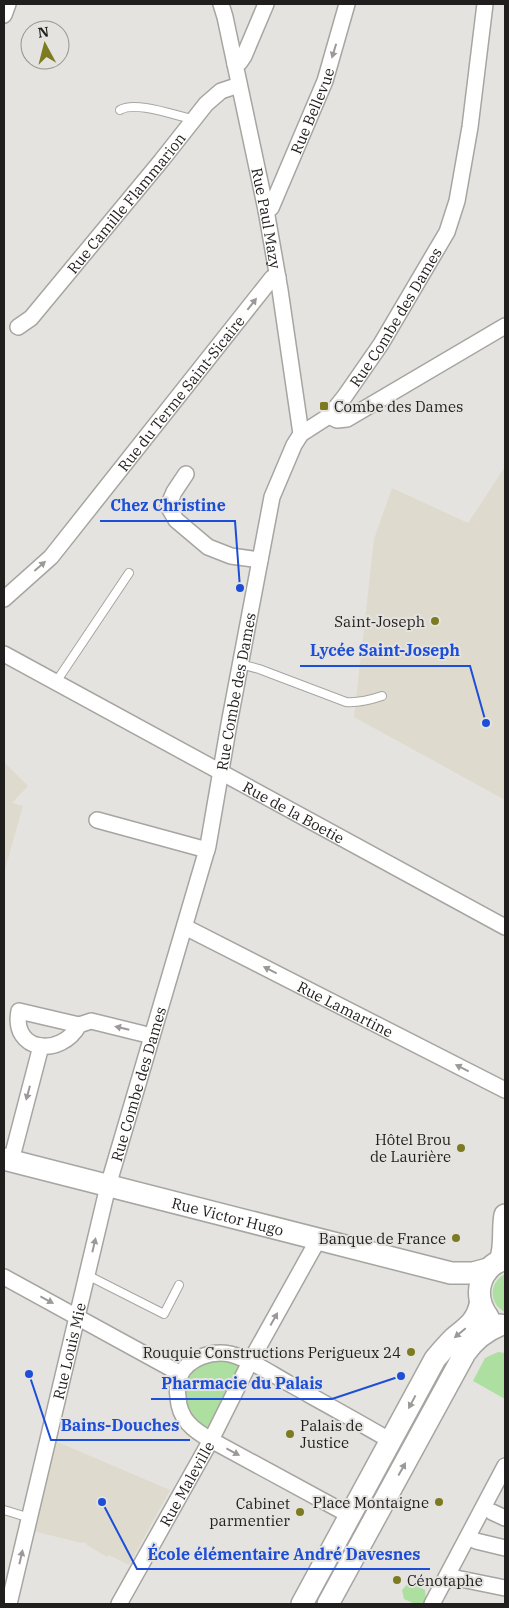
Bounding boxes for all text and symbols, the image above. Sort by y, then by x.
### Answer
north arrow [20,20,70,70]
text: N [37,22,50,42]
one-way arrow [330,44,338,59]
street label: Rue Bellevue [286,66,338,157]
street label: Rue Camille Flammarion [63,128,190,277]
street label: Rue Paul Mazy [248,166,286,270]
street label: Rue Combe des Dames [345,244,445,390]
one-way arrow [246,297,257,310]
street label: Rue du Terme Saint-Sicaire [113,312,248,475]
place label: Combe des Dames [334,397,463,416]
marker: Combe des Dames [318,400,330,412]
callout: Chez Christine [100,490,235,521]
text: Chez Christine [110,495,226,515]
one-way arrow [34,561,47,572]
street label: Rue Combe des Dames [212,611,259,772]
place label: Saint-Joseph [334,612,425,631]
marker: Saint-Joseph [429,615,441,627]
callout: Lycée Saint-Joseph [300,635,470,666]
text: Lycée Saint-Joseph [310,640,460,660]
street label: Rue de la Boetie [240,777,348,847]
one-way arrow [263,966,277,974]
street label: Rue Lamartine [294,976,396,1041]
street label: Rue Combe des Dames [106,1004,170,1163]
one-way arrow [114,1024,129,1032]
one-way arrow [455,1064,469,1072]
one-way arrow [24,1085,32,1100]
place label: Hôtel Brou de Laurière [370,1130,451,1166]
marker: Hôtel Brou de Laurière [455,1142,467,1154]
street label: Rue Victor Hugo [170,1193,286,1239]
place label: Banque de France [319,1229,446,1248]
marker: Banque de France [450,1232,462,1244]
one-way arrow [90,1238,98,1253]
one-way arrow [39,1296,54,1304]
street label: Rue Louis Mie [48,1301,90,1401]
one-way arrow [270,1312,278,1327]
one-way arrow [454,1328,467,1339]
place label: Rouquie Constructions Perigueux 24 [143,1343,401,1362]
marker: Rouquie Constructions Perigueux 24 [405,1346,417,1358]
callout: Pharmacie du Palais [151,1368,332,1399]
text: Pharmacie du Palais [161,1373,323,1393]
one-way arrow [408,1395,416,1409]
callout: Bains-Douches [51,1409,190,1440]
text: Bains-Douches [61,1415,179,1435]
place label: Palais de Justice [300,1416,363,1452]
marker: Palais de Justice [284,1428,296,1440]
street label: Rue Maleville [155,1438,218,1530]
one-way arrow [225,1448,240,1456]
one-way arrow [398,1462,406,1476]
place label: Place Montaigne [313,1493,429,1512]
place label: Cabinet parmentier [209,1494,290,1530]
marker: Place Montaigne [433,1496,445,1508]
marker: Cabinet parmentier [294,1506,306,1518]
callout: École élémentaire André Davesnes [137,1538,430,1569]
text: École élémentaire André Davesnes [148,1543,421,1564]
one-way arrow [17,1549,25,1564]
place label: Cénotaphe [407,1571,483,1590]
marker: Cénotaphe [391,1574,403,1586]

